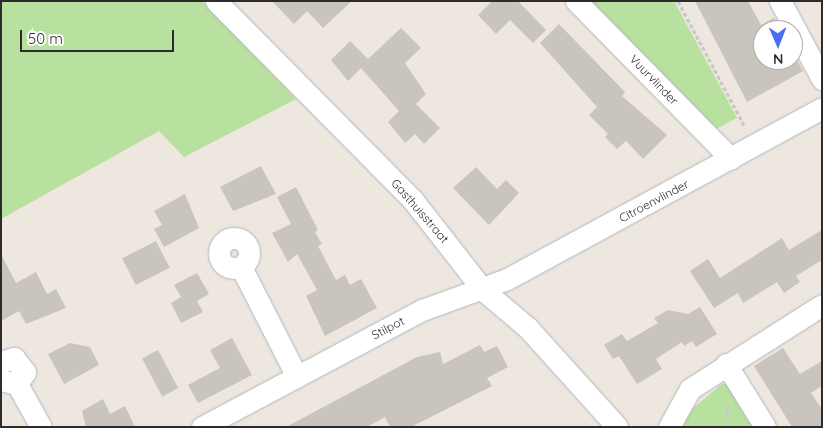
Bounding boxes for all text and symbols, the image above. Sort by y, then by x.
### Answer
scale bar [22,20,176,52]
north arrow [753,20,803,70]
text: 50 m [28,29,63,48]
text: N [773,50,784,68]
street label: Vuurvlinder [627,52,681,108]
street label: Gasthuisstraat [388,176,452,246]
street label: Citroenvlinder [617,177,691,225]
street label: Stilpot [369,313,407,343]

